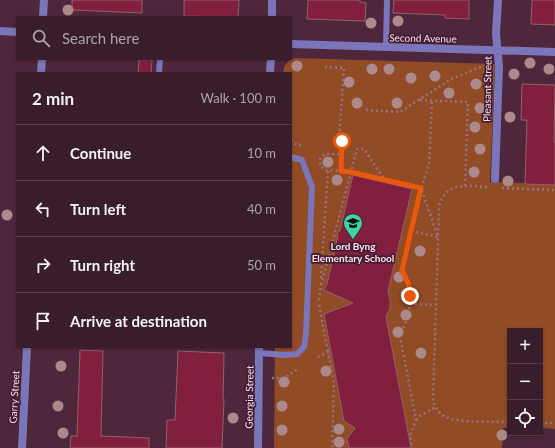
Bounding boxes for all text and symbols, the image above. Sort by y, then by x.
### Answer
search box [16,16,292,60]
icon: search [30,27,52,49]
text: Search here [62,29,139,47]
street label: Second Avenue [389,31,457,45]
street label: Pleasant Street [480,56,494,122]
text: 2 min [32,88,74,109]
text: Walk · 100 m [200,90,276,106]
route start [333,132,351,150]
icon: ahead [32,142,54,164]
text: Continue [70,144,131,162]
text: 10 m [247,145,276,161]
icon: left [32,198,54,220]
text: Turn left [70,200,126,218]
text: 40 m [247,201,276,217]
school or university icon: Lord Byng Elementary School [342,212,364,240]
place label: Lord Byng Elementary School [312,240,394,264]
icon: right [32,254,54,276]
text: Turn right [70,256,135,274]
text: 50 m [247,257,276,273]
route end [401,287,419,305]
icon: arrive [32,310,54,332]
text: Arrive at destination [70,312,207,330]
map controls [507,328,543,436]
button: + [507,328,543,364]
button: − [507,364,543,400]
street label: Georgia Street [242,365,256,429]
street label: Garry Street [7,370,21,424]
button: locate [507,400,543,436]

